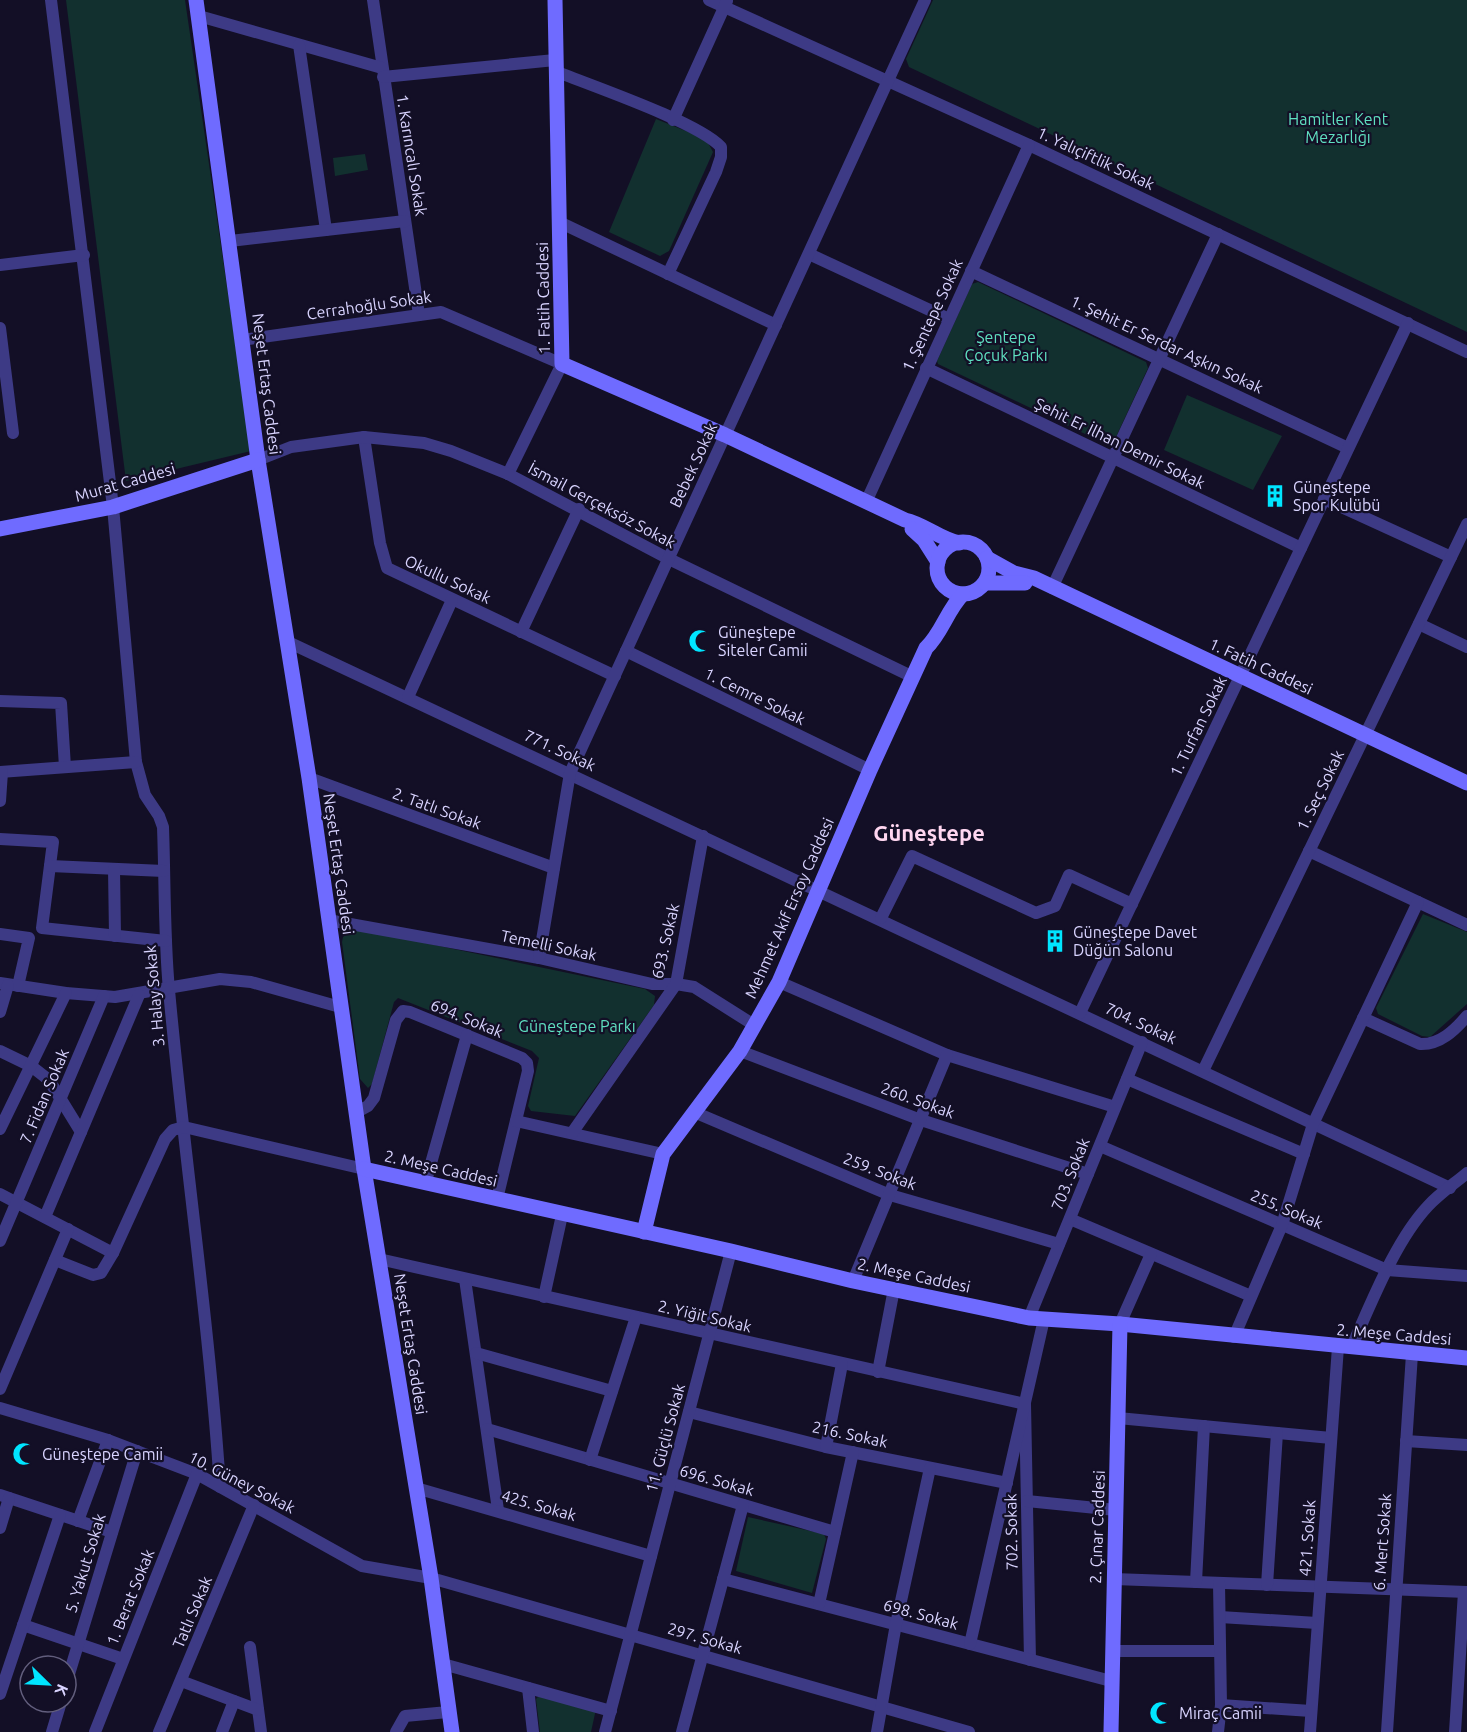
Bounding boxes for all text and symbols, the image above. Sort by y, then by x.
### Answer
street label: 1. Karıncalı Sokak [393,93,431,217]
park label: Hamitler Kent Mezarlığı [1288,110,1389,146]
street label: 1. Yalıçiftlik Sokak [1035,123,1157,193]
street label: 1. Fatih Caddesi [533,242,553,354]
street label: 1. Şentepe Sokak [898,256,966,374]
street label: Cerrahoğlu Sokak [305,287,433,323]
street label: 1. Şehit Er Serdar Aşkın Sokak [1068,291,1266,397]
street label: Neşet Ertaş Caddesi [249,312,285,456]
park label: Şentepe Çoçuk Parkı [964,328,1048,364]
street label: Şehit Er İlhan Demir Sokak [1032,394,1208,492]
street label: Bebek Sokak [666,420,720,510]
street label: Murat Caddesi [73,459,177,505]
street label: İsmail Gerçeksöz Sokak [525,459,679,551]
place label: Güneştepe Spor Kulübü [1293,478,1380,514]
building icon: Güneştepe Spor Kulübü [1262,483,1288,509]
street label: Okullu Sokak [402,551,494,607]
place label: Güneştepe Siteler Camii [718,623,808,659]
mosque icon: Güneştepe Siteler Camii [687,628,713,654]
street label: 1. Fatih Caddesi [1206,634,1316,698]
street label: 1. Cemre Sokak [702,664,808,728]
street label: 1. Turfan Sokak [1166,673,1230,779]
street label: 771. Sokak [521,726,599,774]
street label: 1. Seç Sokak [1293,747,1347,833]
street label: 2. Tatlı Sokak [390,784,484,832]
street label: Neşet Ertaş Caddesi [320,792,358,936]
street label: Mehmet Akif Ersoy Caddesi [741,815,837,1001]
district label: Güneştepe [873,820,985,846]
street label: 693. Sokak [648,902,682,980]
place label: Güneştepe Davet Düğün Salonu [1073,923,1198,959]
street label: Temelli Sokak [499,926,599,964]
building icon: Güneştepe Davet Düğün Salonu [1042,928,1068,954]
street label: 3. Halay Sokak [141,944,167,1048]
street label: 694. Sokak [428,995,506,1041]
street label: 704. Sokak [1102,999,1180,1047]
park label: Güneştepe Parkı [518,1017,636,1035]
street label: 7. Fidan Sokak [16,1046,72,1146]
street label: 260. Sokak [879,1078,957,1122]
street label: 703. Sokak [1047,1135,1093,1213]
street label: 2. Meşe Caddesi [383,1146,499,1190]
street label: 259. Sokak [841,1149,919,1193]
street label: 255. Sokak [1248,1186,1326,1232]
street label: 2. Meşe Caddesi [856,1254,972,1296]
street label: Neşet Ertaş Caddesi [391,1272,431,1416]
street label: 2. Yiğit Sokak [656,1296,754,1336]
street label: 2. Meşe Caddesi [1336,1320,1452,1348]
street label: 11. Güçlü Sokak [642,1382,688,1494]
street label: 216. Sokak [811,1417,889,1451]
mosque icon: Güneştepe Camii [11,1441,37,1467]
place label: Güneştepe Camii [42,1445,163,1463]
street label: 10. Güney Sokak [186,1447,298,1517]
street label: 696. Sokak [678,1461,756,1499]
street label: 2. Çınar Caddesi [1086,1470,1108,1584]
street label: 425. Sokak [500,1486,578,1524]
street label: 702. Sokak [1001,1493,1021,1571]
street label: 6. Mert Sokak [1370,1493,1394,1591]
street label: 421. Sokak [1295,1499,1319,1577]
street label: 5. Yakut Sokak [61,1511,109,1615]
street label: 1. Berat Sokak [103,1546,157,1648]
street label: Tatlı Sokak [169,1573,215,1651]
street label: 698. Sokak [882,1595,960,1633]
street label: 297. Sokak [666,1619,744,1657]
north arrow [18,1654,78,1714]
text: K [51,1682,72,1699]
mosque icon: Miraç Camii [1148,1700,1174,1726]
place label: Miraç Camii [1179,1704,1262,1722]

